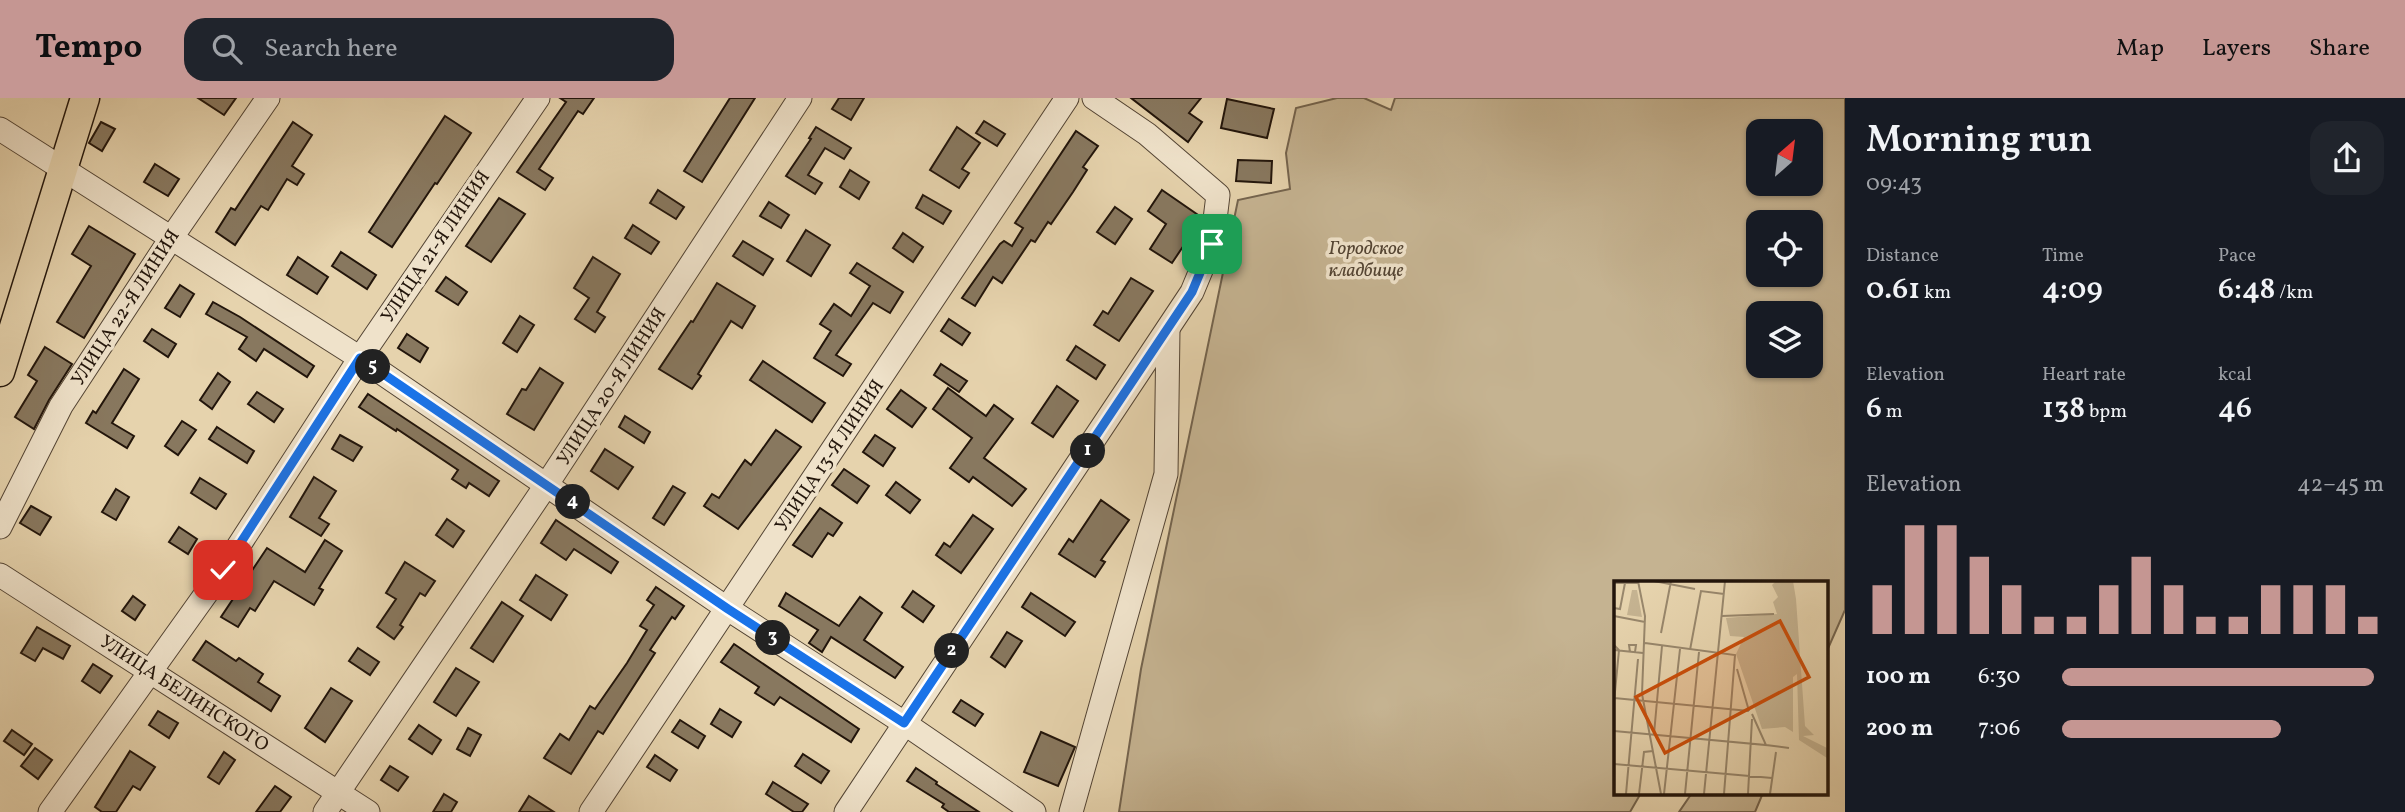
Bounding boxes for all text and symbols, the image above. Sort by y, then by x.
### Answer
search box [184,18,674,81]
text: Tempo [35,26,142,72]
icon: search [208,30,246,68]
text: Search here [264,31,398,67]
text: Map [2116,32,2164,66]
text: Layers [2202,32,2271,66]
text: Share [2309,32,2370,66]
text: Morning run [1866,115,2092,168]
north arrow [1746,119,1824,196]
map controls [1746,119,1823,378]
button: share [2310,121,2384,195]
street label: УЛИЦА 21-Я ЛИНИЯ [375,166,497,328]
text: 09:43 [1866,168,1922,200]
button: locate [1746,210,1823,287]
pin [1182,214,1242,274]
street label: УЛИЦА 22-Я ЛИНИЯ [66,225,186,391]
icon: arrive [1193,225,1231,263]
park label: Городское кладбище [1328,236,1404,284]
text: Distance [1866,243,1939,269]
text: Time [2042,243,2084,269]
text: Pace [2218,243,2256,269]
text: 0.61 [1866,269,1920,311]
text: 4:09 [2042,269,2103,311]
text: 6:48 [2218,269,2276,311]
text: km [1920,280,1951,306]
text: /km [2276,280,2313,306]
button: layers [1746,301,1823,378]
street label: УЛИЦА 20-Я ЛИНИЯ [551,303,673,471]
pin: 5 [356,350,390,384]
text: 5 [368,353,377,379]
text: Elevation [1866,362,1945,388]
text: Heart rate [2042,362,2126,388]
text: kcal [2218,362,2252,388]
street label: УЛИЦА 13-Я ЛИНИЯ [769,375,891,537]
text: 6 [1866,388,1882,430]
text: 138 [2042,388,2085,430]
text: 46 [2218,388,2252,430]
text: m [1882,399,1903,425]
text: bpm [2085,399,2127,425]
pin: 1 [1070,434,1106,468]
text: 1 [1084,437,1091,463]
text: Elevation [1866,469,1962,501]
text: 42–45 m [2297,469,2384,501]
pin: 4 [556,484,590,520]
text: 4 [567,488,578,514]
pin [193,540,253,600]
icon: check [204,551,242,589]
inset map [1614,581,1828,794]
pin: 3 [756,620,790,656]
text: 3 [768,624,777,650]
street label: УЛИЦА БЕЛИНСКОГО [94,629,274,759]
pin: 2 [934,634,970,668]
text: 2 [947,637,956,663]
text: 100 m [1866,661,1931,693]
text: 6:30 [1978,661,2020,693]
text: 200 m [1866,713,1933,745]
text: 7:06 [1978,713,2020,745]

